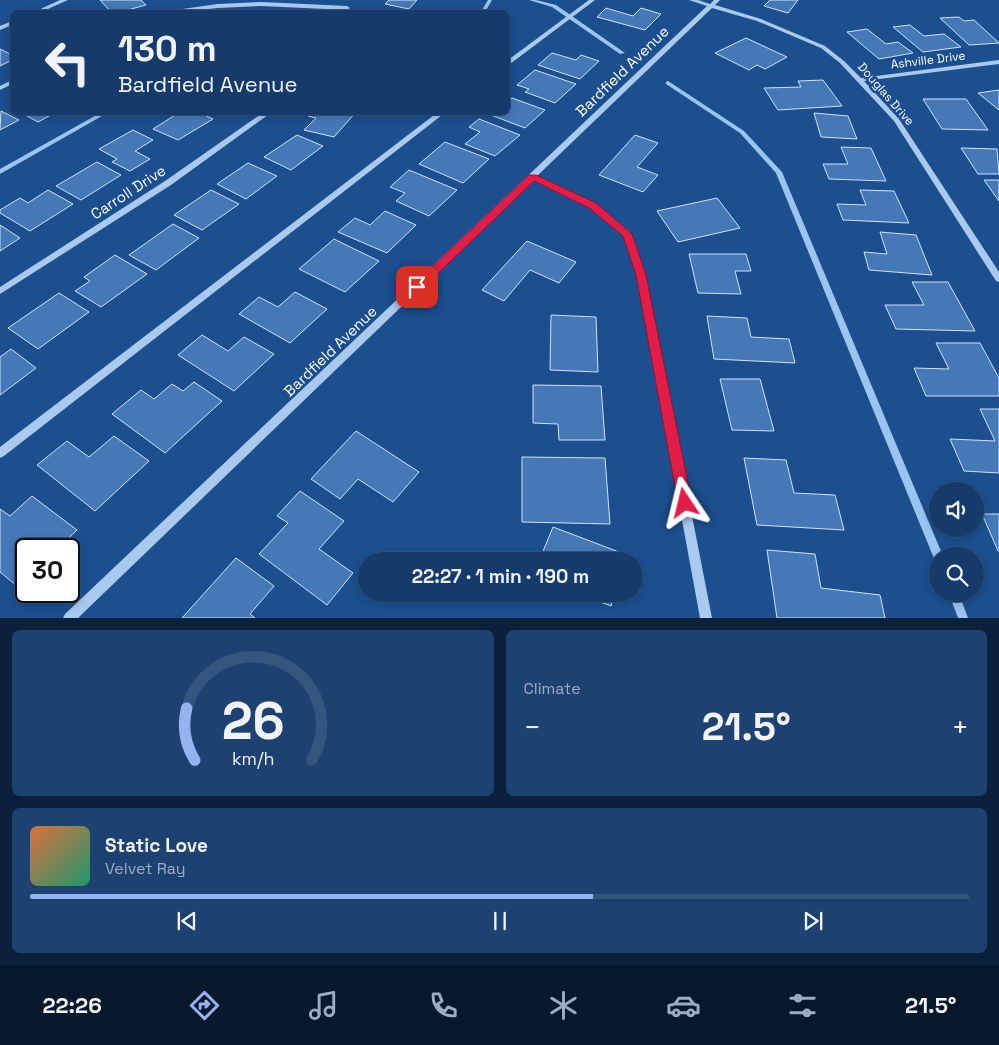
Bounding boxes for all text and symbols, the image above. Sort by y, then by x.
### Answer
street label: Bardfield Avenue [571,22,673,120]
text: 130 m [118,27,217,71]
icon: left [35,30,100,95]
street label: Ashville Drive [890,47,966,73]
street label: Douglas Drive [854,59,918,129]
text: Bardfield Avenue [118,70,298,98]
street label: Carroll Drive [87,161,169,223]
pin [396,266,438,308]
icon: arrive [403,273,431,301]
street label: Bardfield Avenue [279,302,381,400]
position arrow [658,476,710,528]
map controls [929,482,984,602]
button: sound [929,482,984,537]
speed limit sign: 30 [15,538,80,603]
button: search [929,547,984,602]
text: 22:27 · 1 min · 190 m [412,564,589,589]
text: Climate [524,678,581,699]
text: 26 [221,688,284,754]
text: 21.5° [702,703,791,751]
text: − [524,709,541,745]
text: + [952,709,969,745]
text: km/h [231,747,274,770]
text: Static Love [105,833,208,858]
text: Velvet Ray [105,858,186,879]
icon: previous [173,907,201,935]
icon: pause [486,907,514,935]
icon: next [799,907,827,935]
icon: directions [187,988,222,1023]
icon: music [306,988,341,1023]
icon: phone [426,988,461,1023]
icon: climate [546,988,581,1023]
icon: car [666,988,701,1023]
icon: filters [785,988,820,1023]
text: 22:26 [42,991,102,1019]
text: 21.5° [905,991,957,1019]

